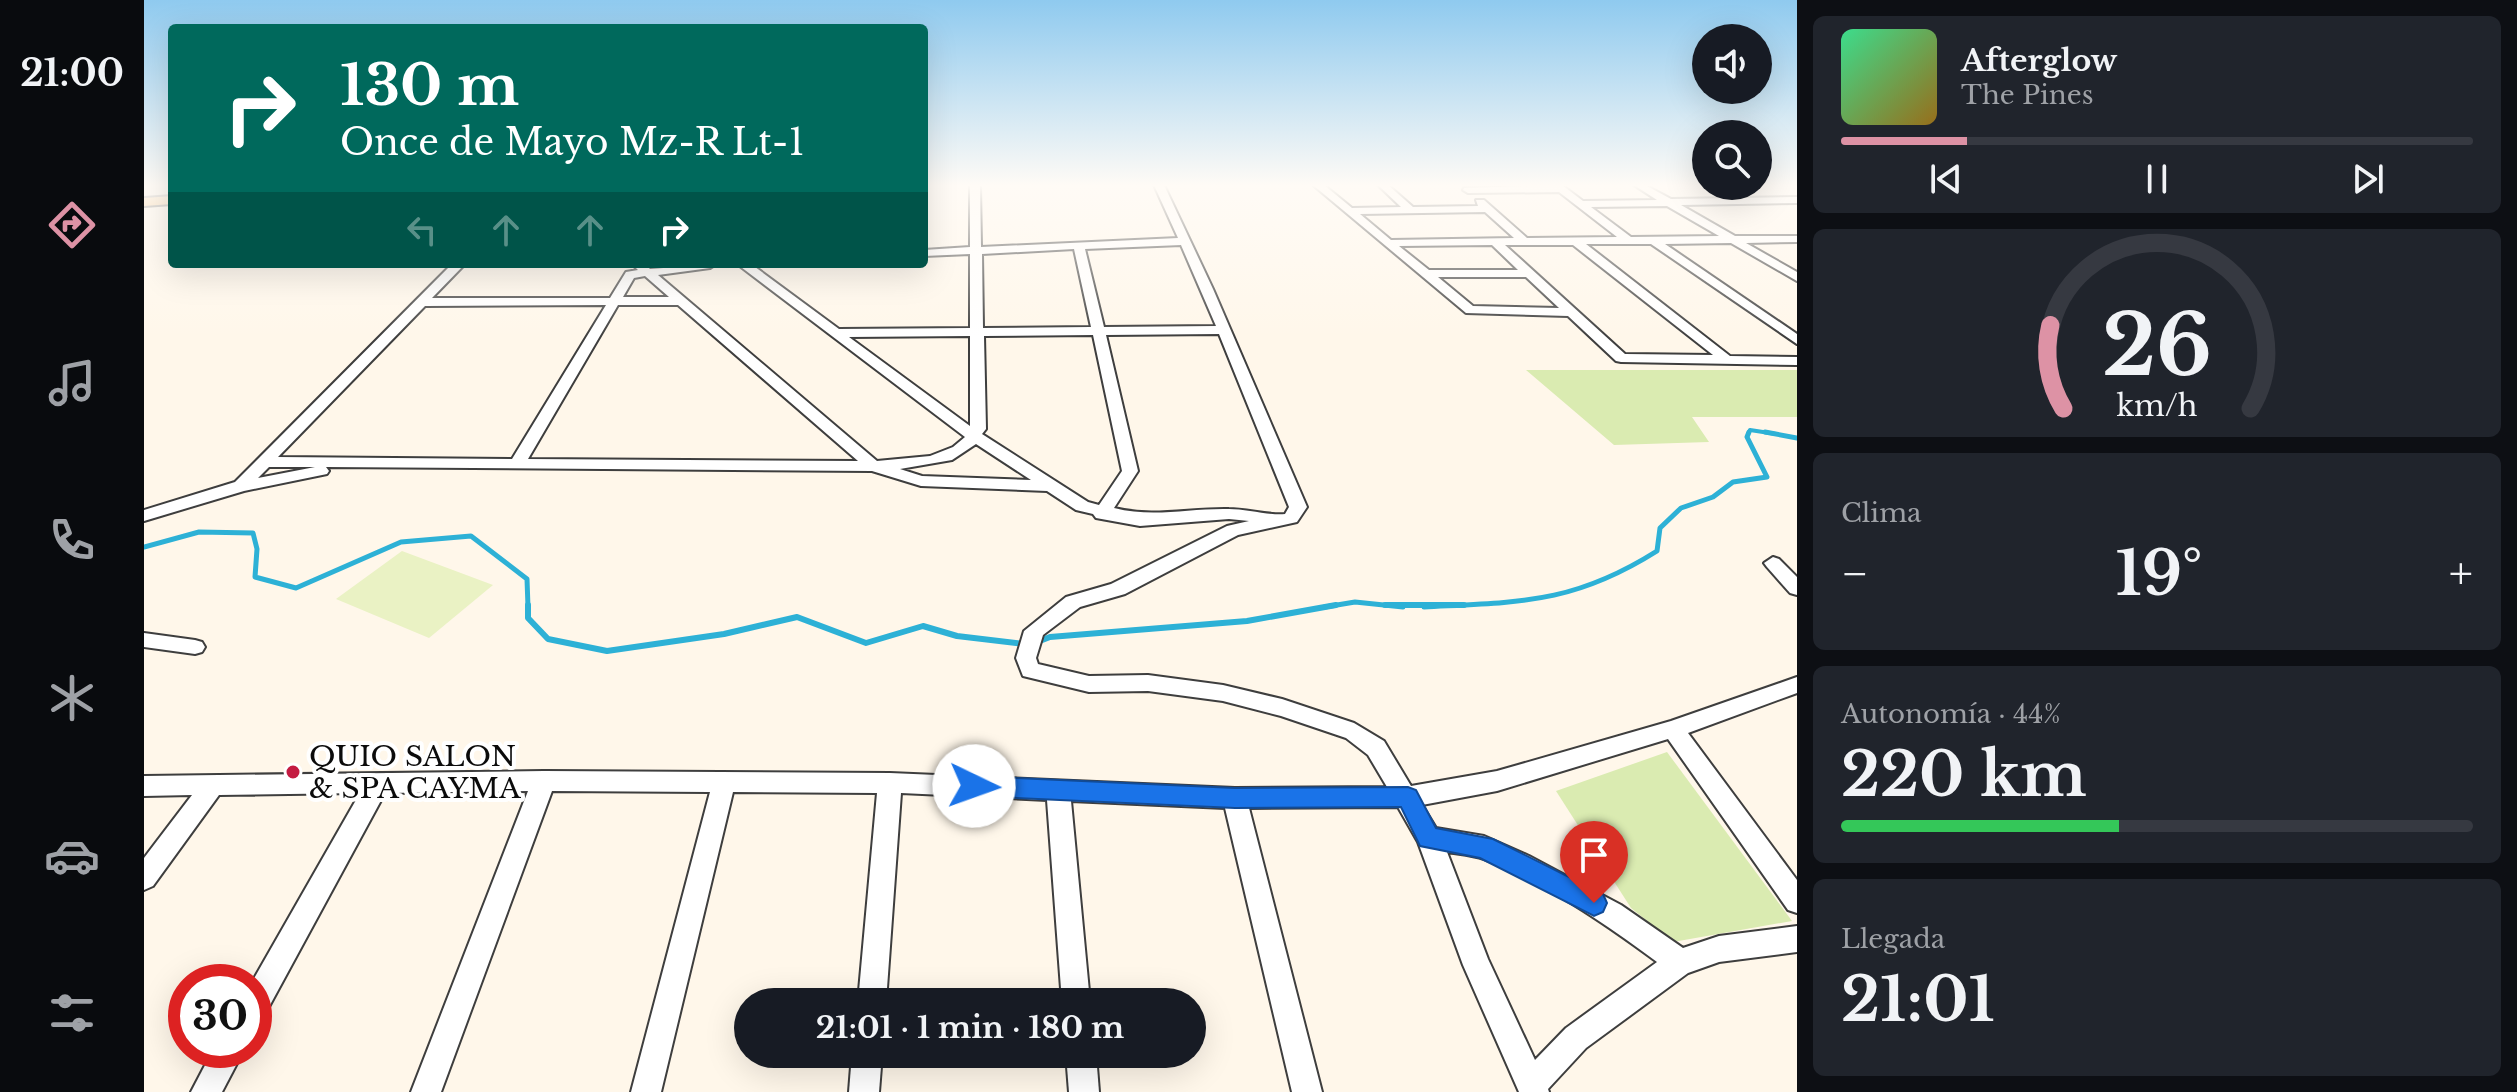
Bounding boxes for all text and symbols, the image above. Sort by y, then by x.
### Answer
map controls [1692,24,1772,200]
button: sound [1692,24,1772,104]
text: Afterglow [1961,42,2117,79]
text: 21:00 [20,51,124,96]
text: 130 m [340,51,519,120]
icon: right [208,56,312,160]
text: The Pines [1961,79,2093,111]
text: Once de Mayo Mz-R Lt-1 [340,120,805,165]
button: search [1692,120,1772,200]
icon: previous [1924,157,1968,201]
icon: pause [2135,157,2179,201]
icon: next [2346,157,2390,201]
icon: directions [44,197,100,253]
icon: left [400,208,444,252]
icon: ahead [484,208,528,252]
icon: ahead [568,208,612,252]
icon: right [652,208,696,252]
text: 26 [2102,294,2212,397]
icon: music [44,355,100,411]
text: km/h [2116,388,2198,424]
text: Clima [1841,497,1921,529]
icon: phone [44,512,100,568]
text: 19° [2116,537,2202,611]
text: − [1841,546,1869,601]
text: + [2449,546,2473,601]
icon: climate [44,670,100,726]
text: Autonomía · 44% [1841,698,2061,730]
text: 220 km [1841,738,2087,812]
place label: QUIO SALON & SPA CAYMA [309,739,521,806]
position arrow [932,744,1016,828]
marker: QUIO SALON & SPA CAYMA [284,763,302,781]
pin [1560,821,1628,903]
icon: car [44,828,100,884]
icon: arrive [1572,833,1616,877]
text: Llegada [1841,923,1945,955]
text: 21:01 [1841,963,1995,1037]
speed limit sign: 30 [168,964,272,1068]
icon: filters [44,985,100,1041]
text: 21:01 · 1 min · 180 m [816,1009,1124,1046]

